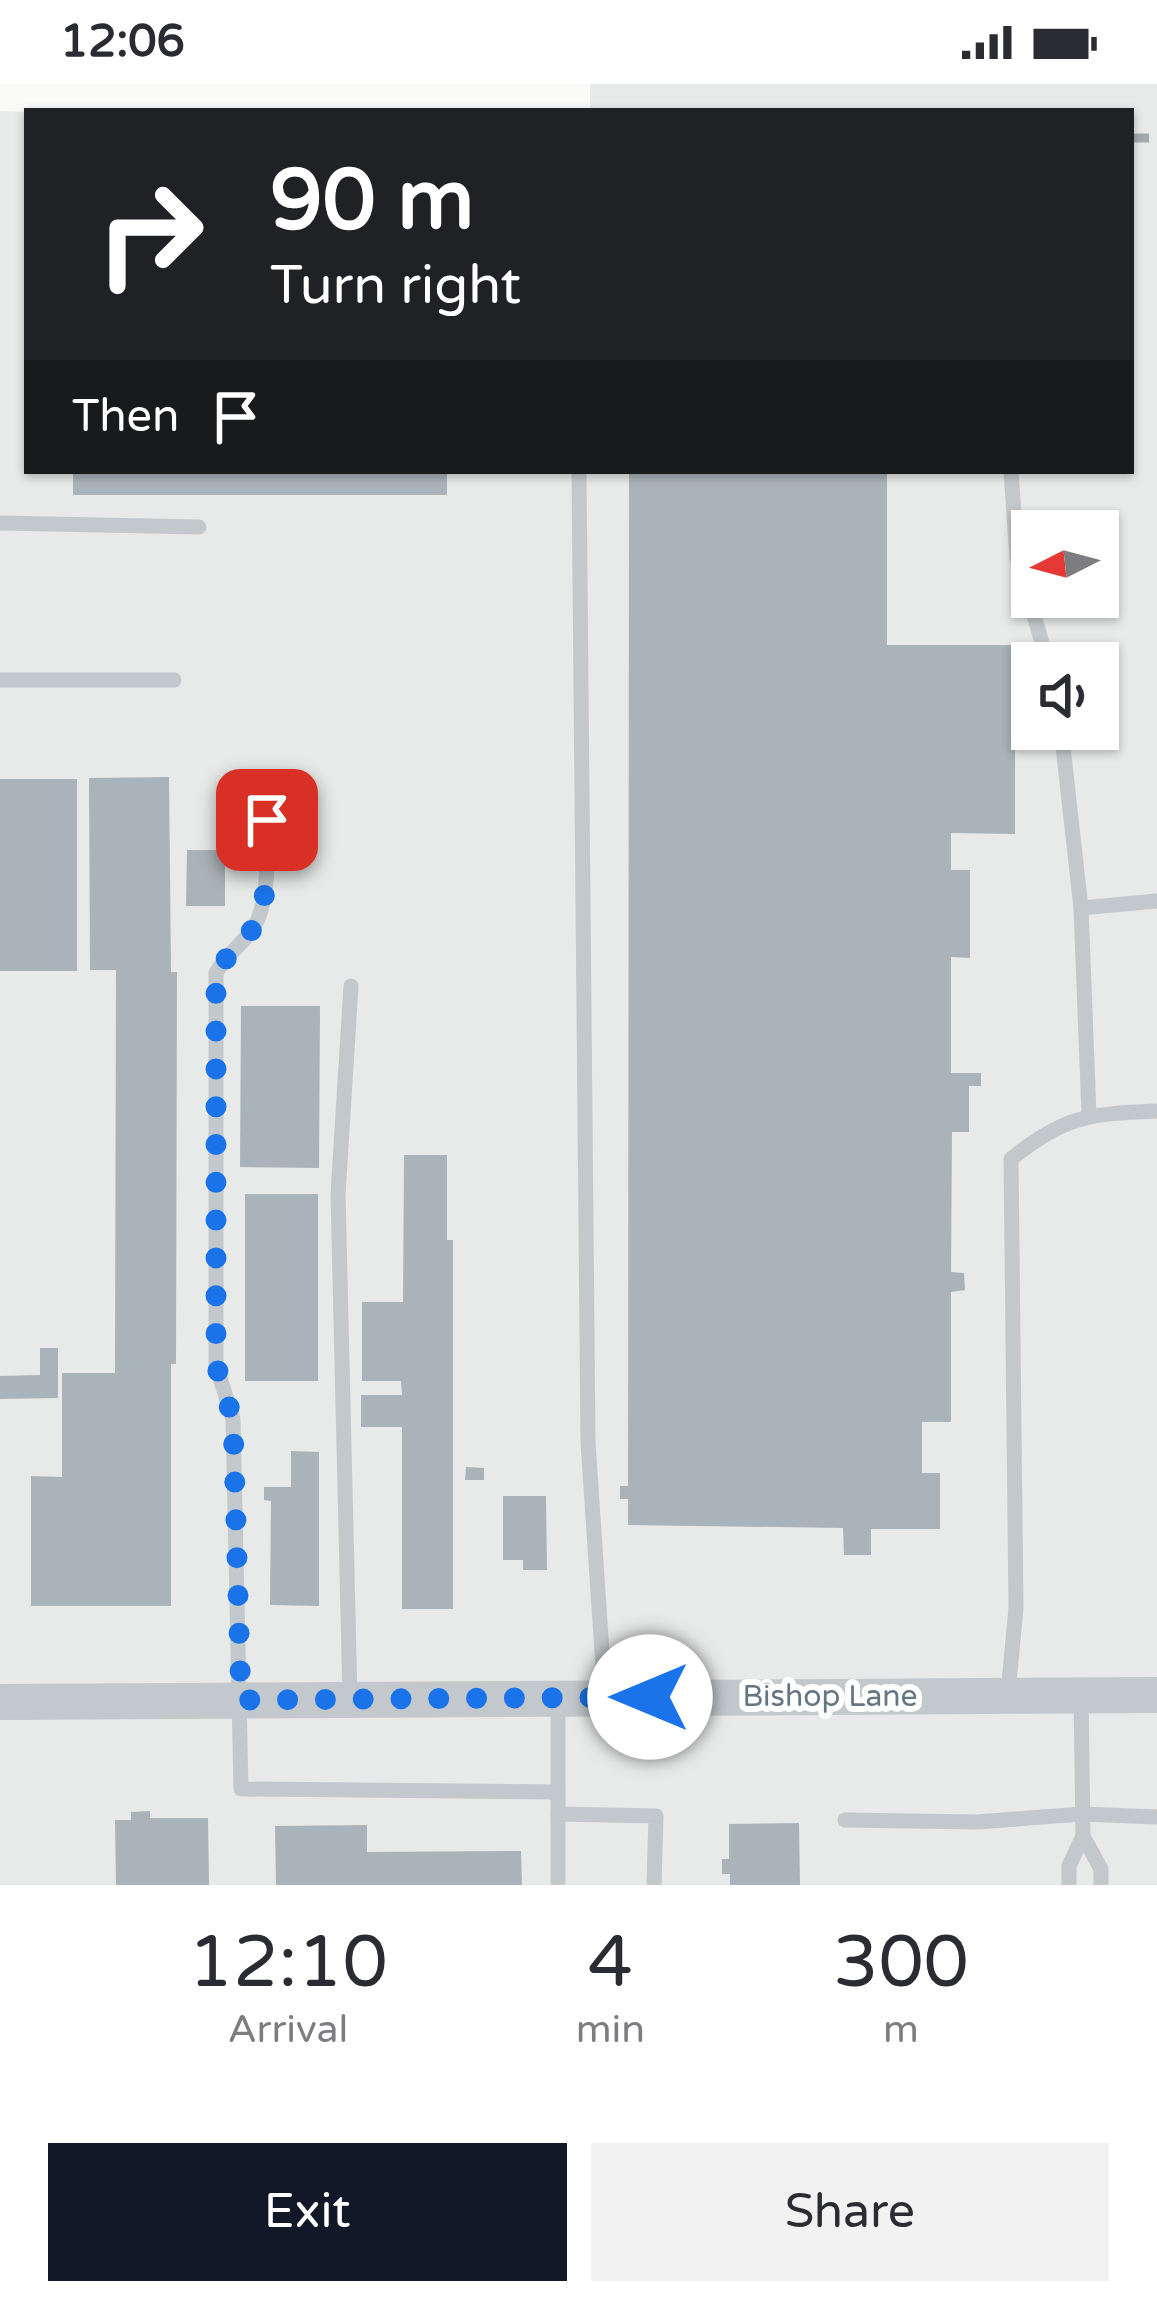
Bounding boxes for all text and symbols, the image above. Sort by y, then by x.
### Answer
text: 12:06 [60,15,185,69]
text: 90 m [270,151,474,252]
icon: right [72,156,228,312]
text: Turn right [270,253,521,318]
icon: arrive [203,384,269,450]
text: Then [72,390,179,444]
north arrow [1011,510,1119,618]
map controls [1011,510,1119,750]
button: sound [1011,642,1119,750]
pin [216,769,318,871]
icon: arrive [234,787,300,853]
position arrow [587,1634,713,1760]
street label: Bishop Lane [742,1678,918,1715]
text: 12:10 [188,1920,388,2007]
text: 4 [588,1920,633,2007]
text: 300 [833,1920,969,2007]
text: Arrival [228,2006,348,2053]
text: min [576,2006,645,2053]
text: m [883,2006,919,2053]
button: Exit [48,2143,567,2281]
button: Share [591,2143,1109,2281]

